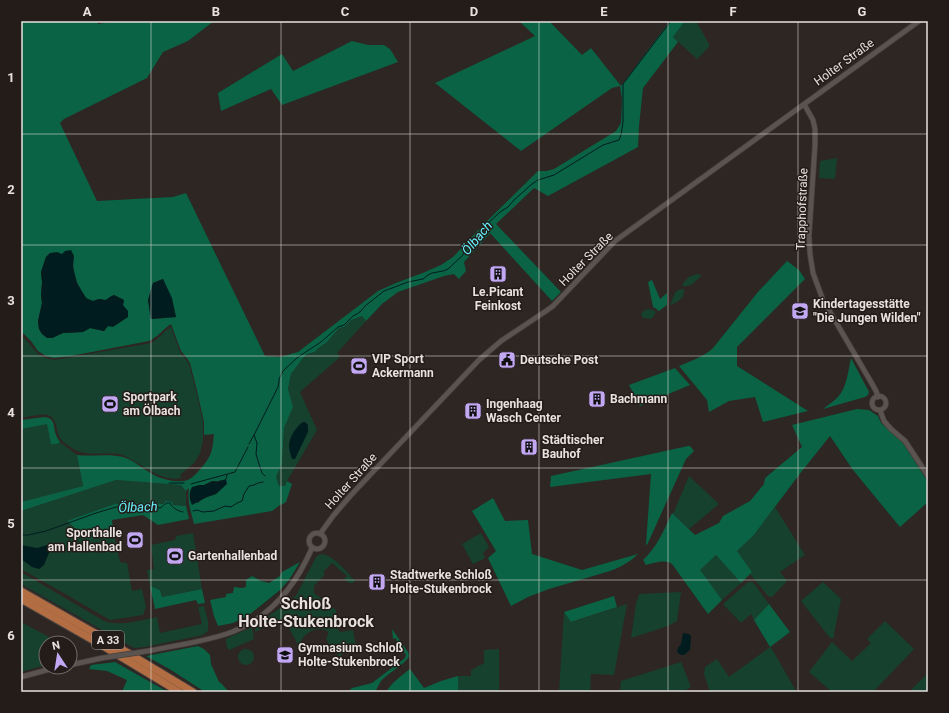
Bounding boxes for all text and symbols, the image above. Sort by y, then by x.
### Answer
text: A [83,4,92,19]
text: B [212,4,220,19]
text: C [341,4,350,19]
text: D [470,4,478,19]
text: E [600,4,608,19]
text: F [729,4,737,19]
text: G [858,4,867,19]
street label: Holter Straße [811,36,877,88]
text: 1 [7,70,15,85]
street label: Trapphofstraße [794,168,810,250]
text: 2 [7,182,15,197]
water label: Ölbach [459,218,495,258]
street label: Holter Straße [556,229,616,289]
building icon: Le.Picant Feinkost [488,264,508,284]
place label: Le.Picant Feinkost [473,285,523,313]
text: 3 [7,293,15,308]
place label: Kindertagesstätte "Die Jungen Wilden" [813,297,921,325]
school or university icon: Kindertagesstätte "Die Jungen Wilden" [790,301,810,321]
public building icon: Deutsche Post [497,350,517,370]
place label: VIP Sport Ackermann [372,352,434,380]
place label: Deutsche Post [520,353,598,367]
sports icon: VIP Sport Ackermann [349,356,369,376]
building icon: Bachmann [587,389,607,409]
place label: Sportpark am Ölbach [123,390,181,418]
place label: Bachmann [610,392,668,406]
sports icon: Sportpark am Ölbach [100,394,120,414]
place label: Ingenhaag Wasch Center [486,397,561,425]
building icon: Ingenhaag Wasch Center [463,401,483,421]
text: 4 [7,405,15,420]
place label: Städtischer Bauhof [542,433,604,461]
building icon: Städtischer Bauhof [519,437,539,457]
street label: Holter Straße [322,450,380,512]
water label: Ölbach [118,499,158,515]
text: 5 [7,516,15,531]
place label: Sporthalle am Hallenbad [48,526,123,554]
sports icon: Sporthalle am Hallenbad [125,530,145,550]
sports icon: Gartenhallenbad [165,546,185,566]
place label: Gartenhallenbad [188,549,277,563]
place label: Stadtwerke Schloß Holte-Stukenbrock [390,568,492,596]
building icon: Stadtwerke Schloß Holte-Stukenbrock [367,572,387,592]
district label: Schloß Holte-Stukenbrock [238,594,374,631]
text: 6 [7,628,15,643]
road number: A 33 [92,631,124,649]
north arrow [38,635,78,675]
text: N [51,638,61,653]
place label: Gymnasium Schloß Holte-Stukenbrock [298,641,404,669]
school or university icon: Gymnasium Schloß Holte-Stukenbrock [275,645,295,665]

